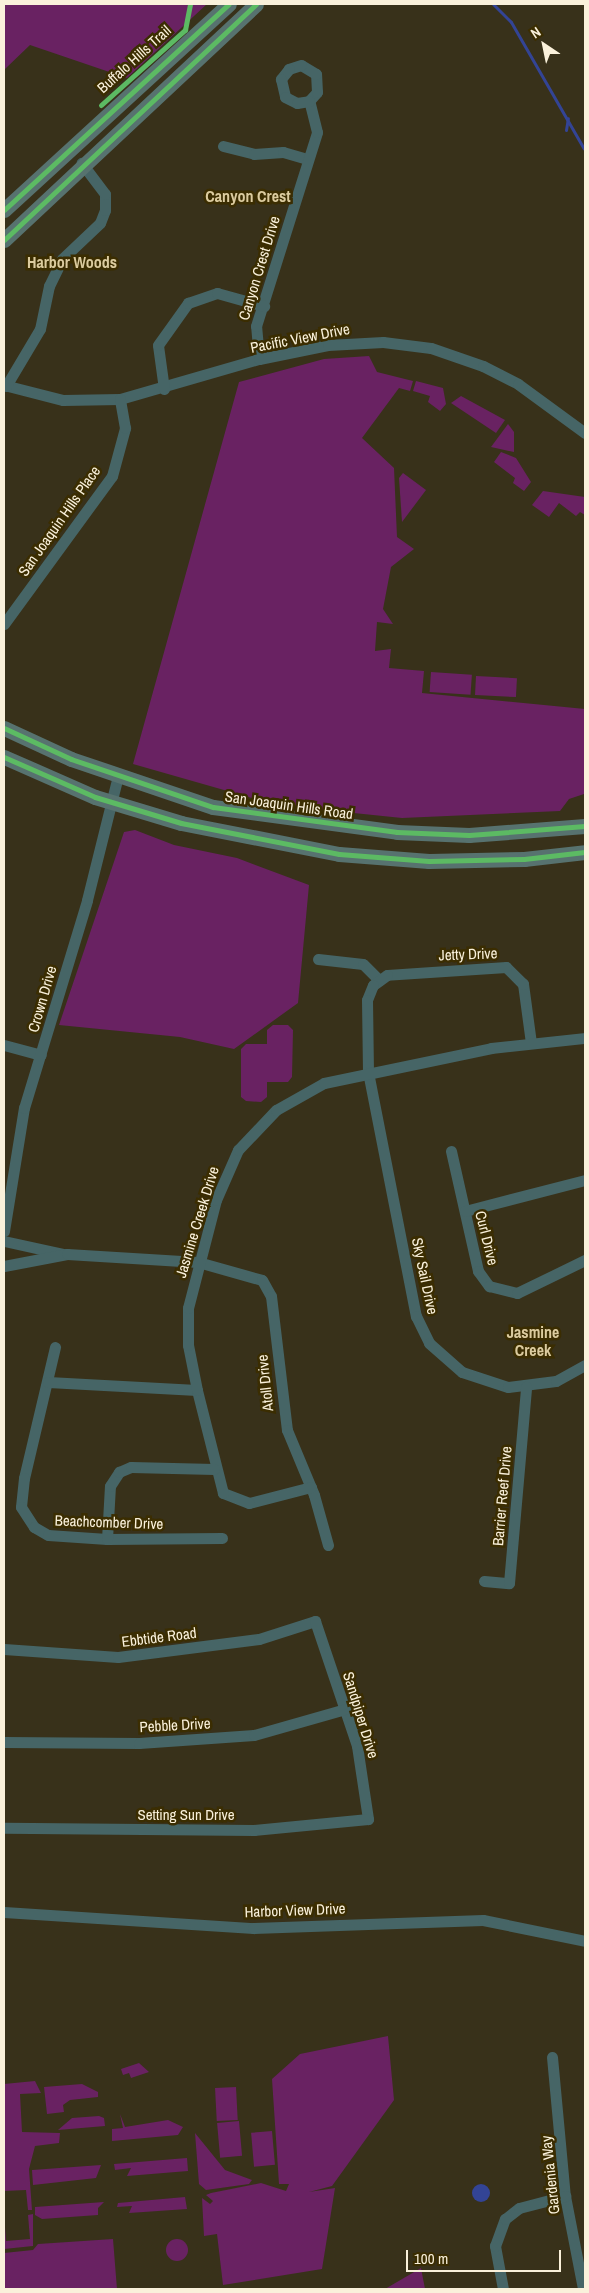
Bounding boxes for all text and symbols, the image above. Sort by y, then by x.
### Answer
north arrow [519,20,569,70]
street label: Buffalo Hills Trail [93,21,175,97]
text: N [527,23,544,42]
district label: Canyon Crest [205,186,291,206]
street label: Canyon Crest Drive [235,214,283,322]
district label: Harbor Woods [27,252,117,272]
street label: Pacific View Drive [249,320,351,356]
street label: San Joaquin Hills Place [14,462,104,580]
street label: San Joaquin Hills Road [224,787,354,823]
street label: Jetty Drive [438,944,498,964]
street label: Crown Drive [24,964,60,1034]
street label: Jasmine Creek Drive [172,1164,222,1280]
street label: Curl Drive [472,1209,502,1267]
street label: Sky Sail Drive [408,1236,442,1316]
district label: Jasmine Creek [507,1322,559,1360]
street label: Atoll Drive [253,1354,277,1412]
street label: Barrier Reef Drive [489,1446,515,1546]
street label: Beachcomber Drive [54,1511,164,1533]
street label: Ebbtide Road [121,1623,197,1651]
street label: Sandpiper Drive [339,1670,383,1760]
street label: Pebble Drive [139,1714,211,1736]
street label: Setting Sun Drive [137,1806,235,1824]
street label: Harbor View Drive [244,1899,346,1921]
street label: Gardenia Way [537,2135,563,2215]
scale bar [409,2240,564,2272]
text: 100 m [414,2248,448,2269]

